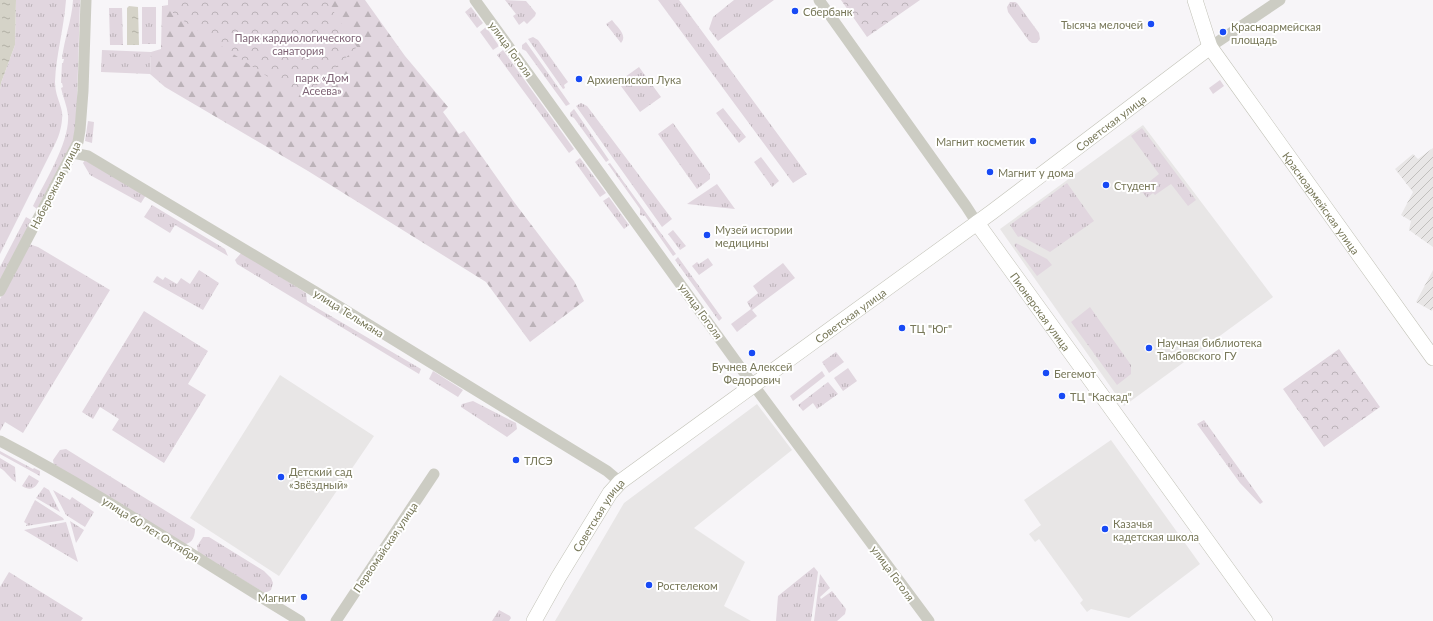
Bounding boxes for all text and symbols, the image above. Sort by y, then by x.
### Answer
place label: Сбербанк [803,5,853,18]
marker: Сбербанк [790,6,800,16]
place label: Тысяча мелочей [1061,18,1143,31]
street label: улица Гоголя [487,19,535,79]
marker: Тысяча мелочей [1146,19,1156,29]
place label: Красноармейская площадь [1231,20,1321,46]
marker: Красноармейская площадь [1218,27,1228,37]
park label: Парк кардиологического санатория [235,31,361,57]
park label: парк «Дом Асеева» [295,71,349,97]
place label: Архиепископ Лука [587,73,681,86]
marker: Архиепископ Лука [574,74,584,84]
street label: Советская улица [1073,92,1148,153]
place label: Магнит косметик [936,135,1025,148]
marker: Магнит косметик [1028,136,1038,146]
street label: Набережная улица [27,139,83,231]
street label: Красноармейская улица [1281,149,1363,257]
place label: Магнит у дома [998,166,1074,179]
marker: Магнит у дома [985,167,995,177]
place label: Студент [1114,179,1157,192]
marker: Студент [1101,180,1111,190]
place label: Музей истории медицины [715,223,793,249]
marker: Музей истории медицины [702,230,712,240]
street label: Пионерская улица [1008,270,1074,353]
street label: улица Гоголя [677,281,725,341]
street label: Советская улица [812,285,888,345]
street label: улица Тельмана [311,286,387,340]
place label: ТЦ "Юг" [910,322,952,335]
marker: ТЦ "Юг" [897,323,907,333]
place label: Научная библиотека Тамбовского ГУ [1157,336,1262,362]
marker: Научная библиотека Тамбовского ГУ [1144,343,1154,353]
marker: Бучнев Алексей Федорович [747,348,757,358]
place label: Бучнев Алексей Федорович [712,360,792,386]
place label: Бегемот [1054,367,1096,380]
marker: Бегемот [1041,368,1051,378]
place label: ТЦ "Каскад" [1070,390,1132,403]
marker: ТЦ "Каскад" [1057,391,1067,401]
place label: ТЛСЭ [524,454,553,467]
marker: ТЛСЭ [511,455,521,465]
place label: Детский сад «Звёздный» [289,465,353,491]
marker: Детский сад «Звёздный» [276,472,286,482]
street label: Советская улица [569,476,627,554]
street label: улица 60 лет Октября [100,494,202,564]
street label: Первомайская улица [350,499,420,595]
place label: Казачья кадетская школа [1113,517,1199,543]
marker: Казачья кадетская школа [1100,524,1110,534]
street label: улица Гоголя [869,543,917,603]
place label: Ростелеком [657,579,718,592]
marker: Ростелеком [644,580,654,590]
place label: Магнит [258,591,296,604]
marker: Магнит [299,592,309,602]

